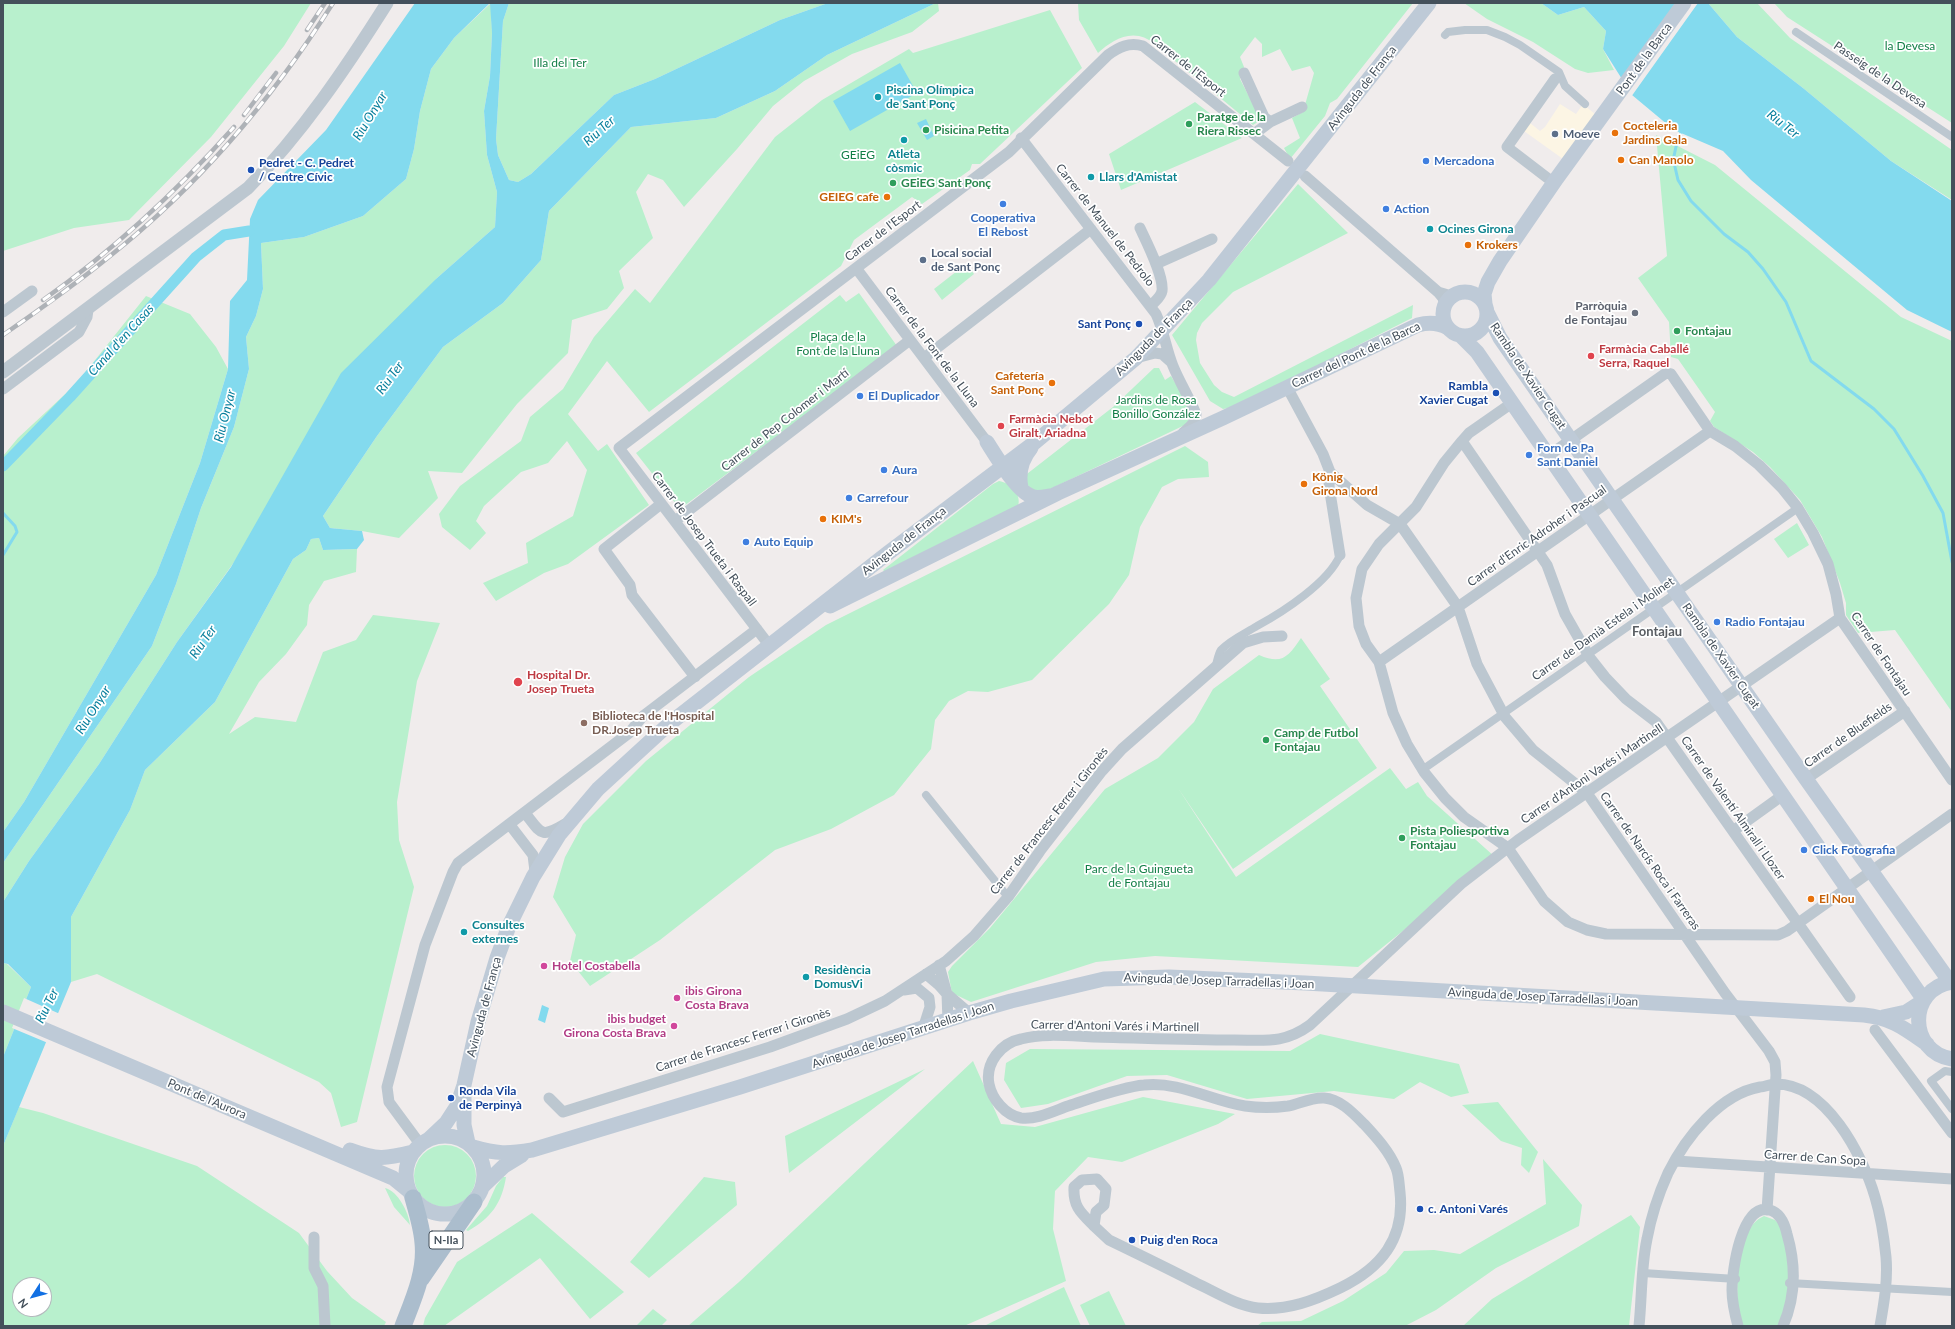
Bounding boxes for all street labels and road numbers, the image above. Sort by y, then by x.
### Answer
street label: Pont de la Barca [1613,20,1675,98]
street label: Carrer de l'Esport [1147,32,1229,100]
street label: Passeig de la Devesa [1831,39,1929,111]
street label: Avinguda de França [1325,43,1399,133]
street label: Carrer de Manuel de Pedrolo [1053,161,1157,289]
street label: Carrer de l'Esport [842,198,924,264]
street label: Carrer de la Font de la Lluna [882,284,982,410]
street label: Avinguda de França [1112,295,1196,379]
street label: Carrer del Pont de la Barca [1289,319,1423,391]
street label: Rambla de Xavier Cugat [1487,320,1569,432]
street label: Carrer de Pep Colomer i Martí [718,366,852,474]
street label: Carrer de Josep Trueta i Raspall [649,469,759,609]
street label: Carrer d'Enric Adroher i Pascual [1465,482,1609,590]
street label: Avinguda de França [859,504,949,578]
street label: Carrer de Damià Estela i Molinet [1529,574,1677,684]
street label: Rambla de Xavier Cugat [1679,601,1763,711]
street label: Carrer de Fontajau [1848,609,1914,699]
street label: Carrer de Bluefields [1801,699,1895,771]
street label: Carrer d'Antoni Varés i Martinell [1518,721,1666,827]
street label: Carrer de Valentí Almirall i Llozer [1678,733,1788,883]
street label: Carrer de Francesc Ferrer i Gironès [987,744,1111,898]
street label: Carrer de Narcís Roca i Farreras [1597,789,1703,933]
street label: Avinguda de França [464,955,504,1059]
street label: Avinguda de Josep Tarradellas i Joan [1123,970,1315,992]
street label: Avinguda de Josep Tarradellas i Joan [1447,985,1639,1009]
street label: Avinguda de Josep Tarradellas i Joan [810,999,996,1071]
street label: Carrer de Francesc Ferrer i Gironès [654,1005,832,1075]
street label: Carrer d'Antoni Varés i Martinell [1031,1017,1199,1035]
street label: Pont de l'Aurora [165,1076,249,1122]
street label: Carrer de Can Sopa [1764,1147,1866,1169]
road number: N-IIa [429,1231,463,1249]

